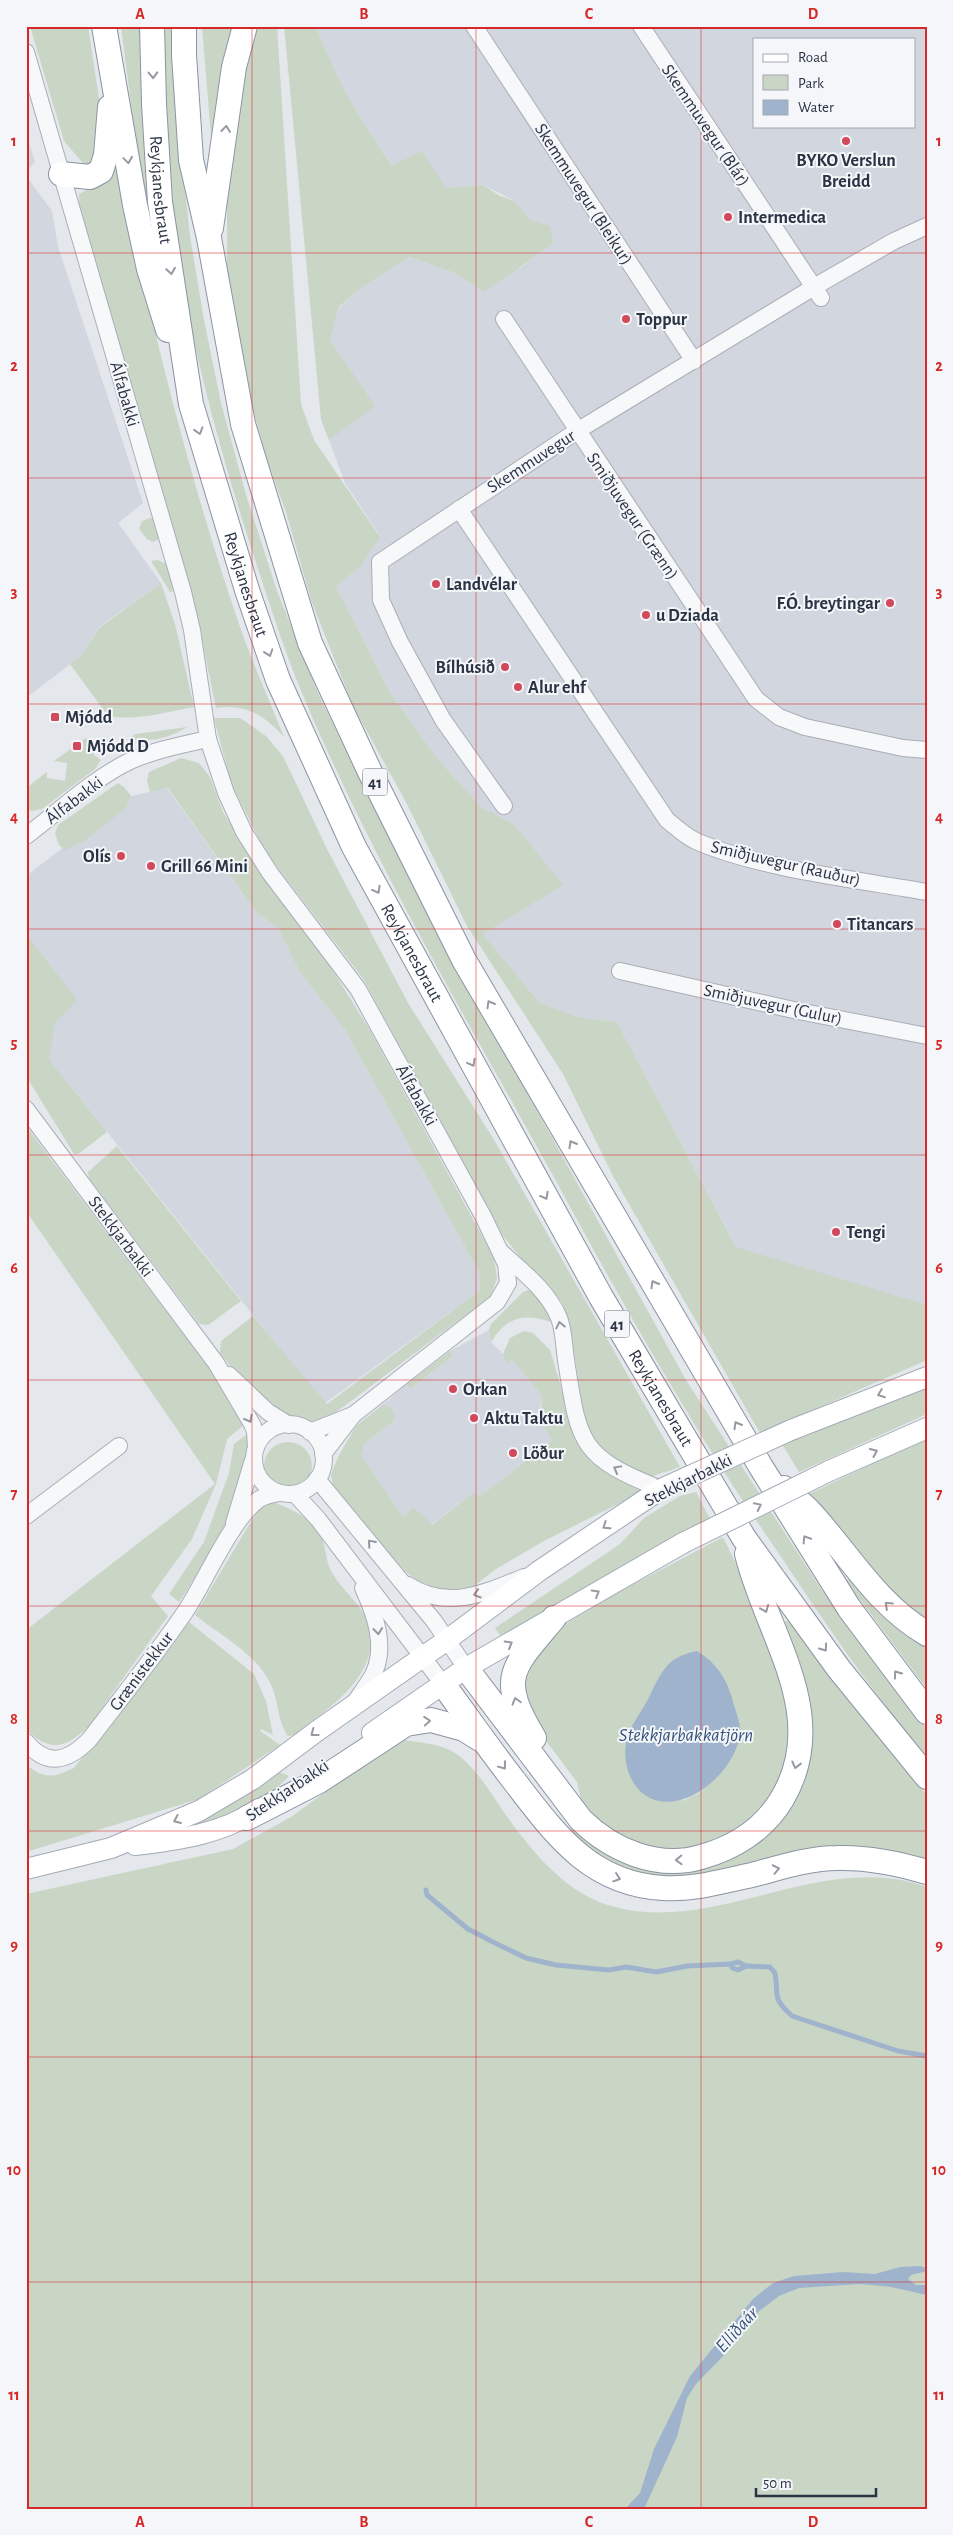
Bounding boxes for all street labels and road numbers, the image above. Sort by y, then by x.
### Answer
street label: Skemmuvegur (Blár) [658,61,753,190]
street label: Skemmuvegur (Bleikur) [531,121,636,268]
street label: Reykjanesbraut [146,135,174,245]
street label: Álfabakki [106,359,145,429]
street label: Skemmuvegur [484,427,579,497]
street label: Smiðjuvegur (Grænn) [583,450,681,583]
street label: Reykjanesbraut [220,530,270,639]
road number: 41 [362,769,388,796]
street label: Álfabakki [41,771,107,828]
street label: Smiðjuvegur (Rauður) [709,838,862,890]
street label: Reykjanesbraut [377,901,445,1005]
street label: Smiðjuvegur (Gulur) [702,981,844,1028]
street label: Álfabakki [392,1060,443,1129]
street label: Stekkjarbakki [85,1193,156,1281]
road number: 41 [604,1310,630,1338]
street label: Reykjanesbraut [624,1347,696,1450]
street label: Stekkjarbakki [642,1451,735,1511]
street label: Grænistekkur [106,1629,177,1714]
street label: Stekkjarbakki [243,1757,332,1825]

